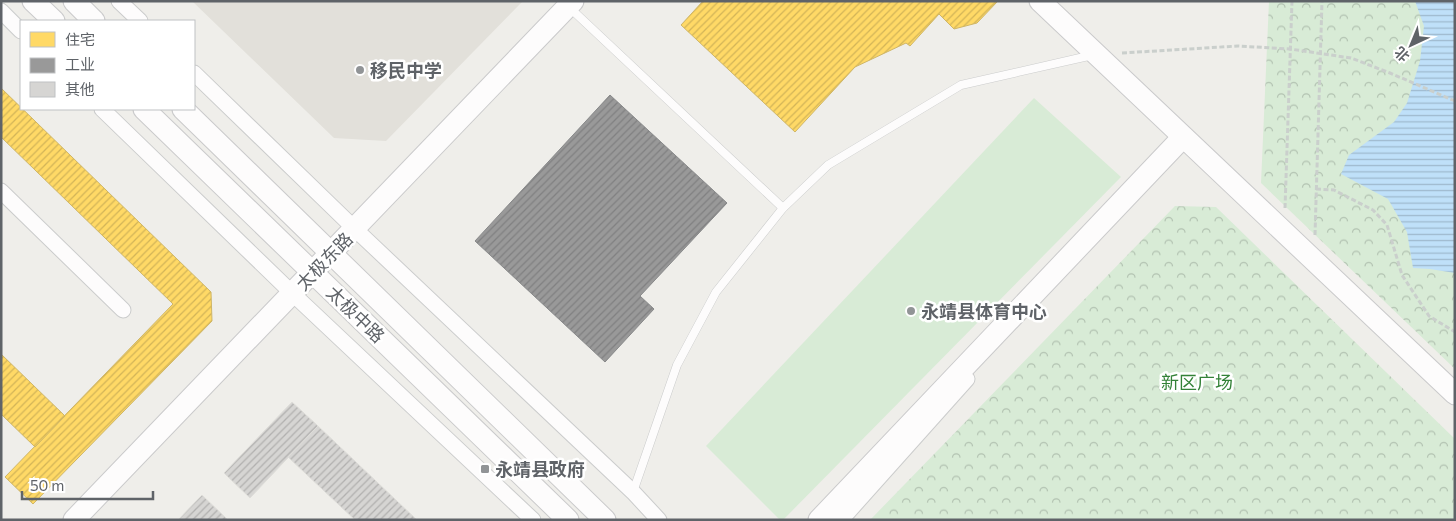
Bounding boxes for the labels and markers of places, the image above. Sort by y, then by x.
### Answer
place label: 移民中学 [370,59,442,81]
marker: 移民中学 [354,64,366,76]
place label: 永靖县体育中心 [921,300,1047,322]
marker: 永靖县体育中心 [905,305,917,317]
place label: 永靖县政府 [495,458,585,480]
marker: 永靖县政府 [479,463,491,475]

